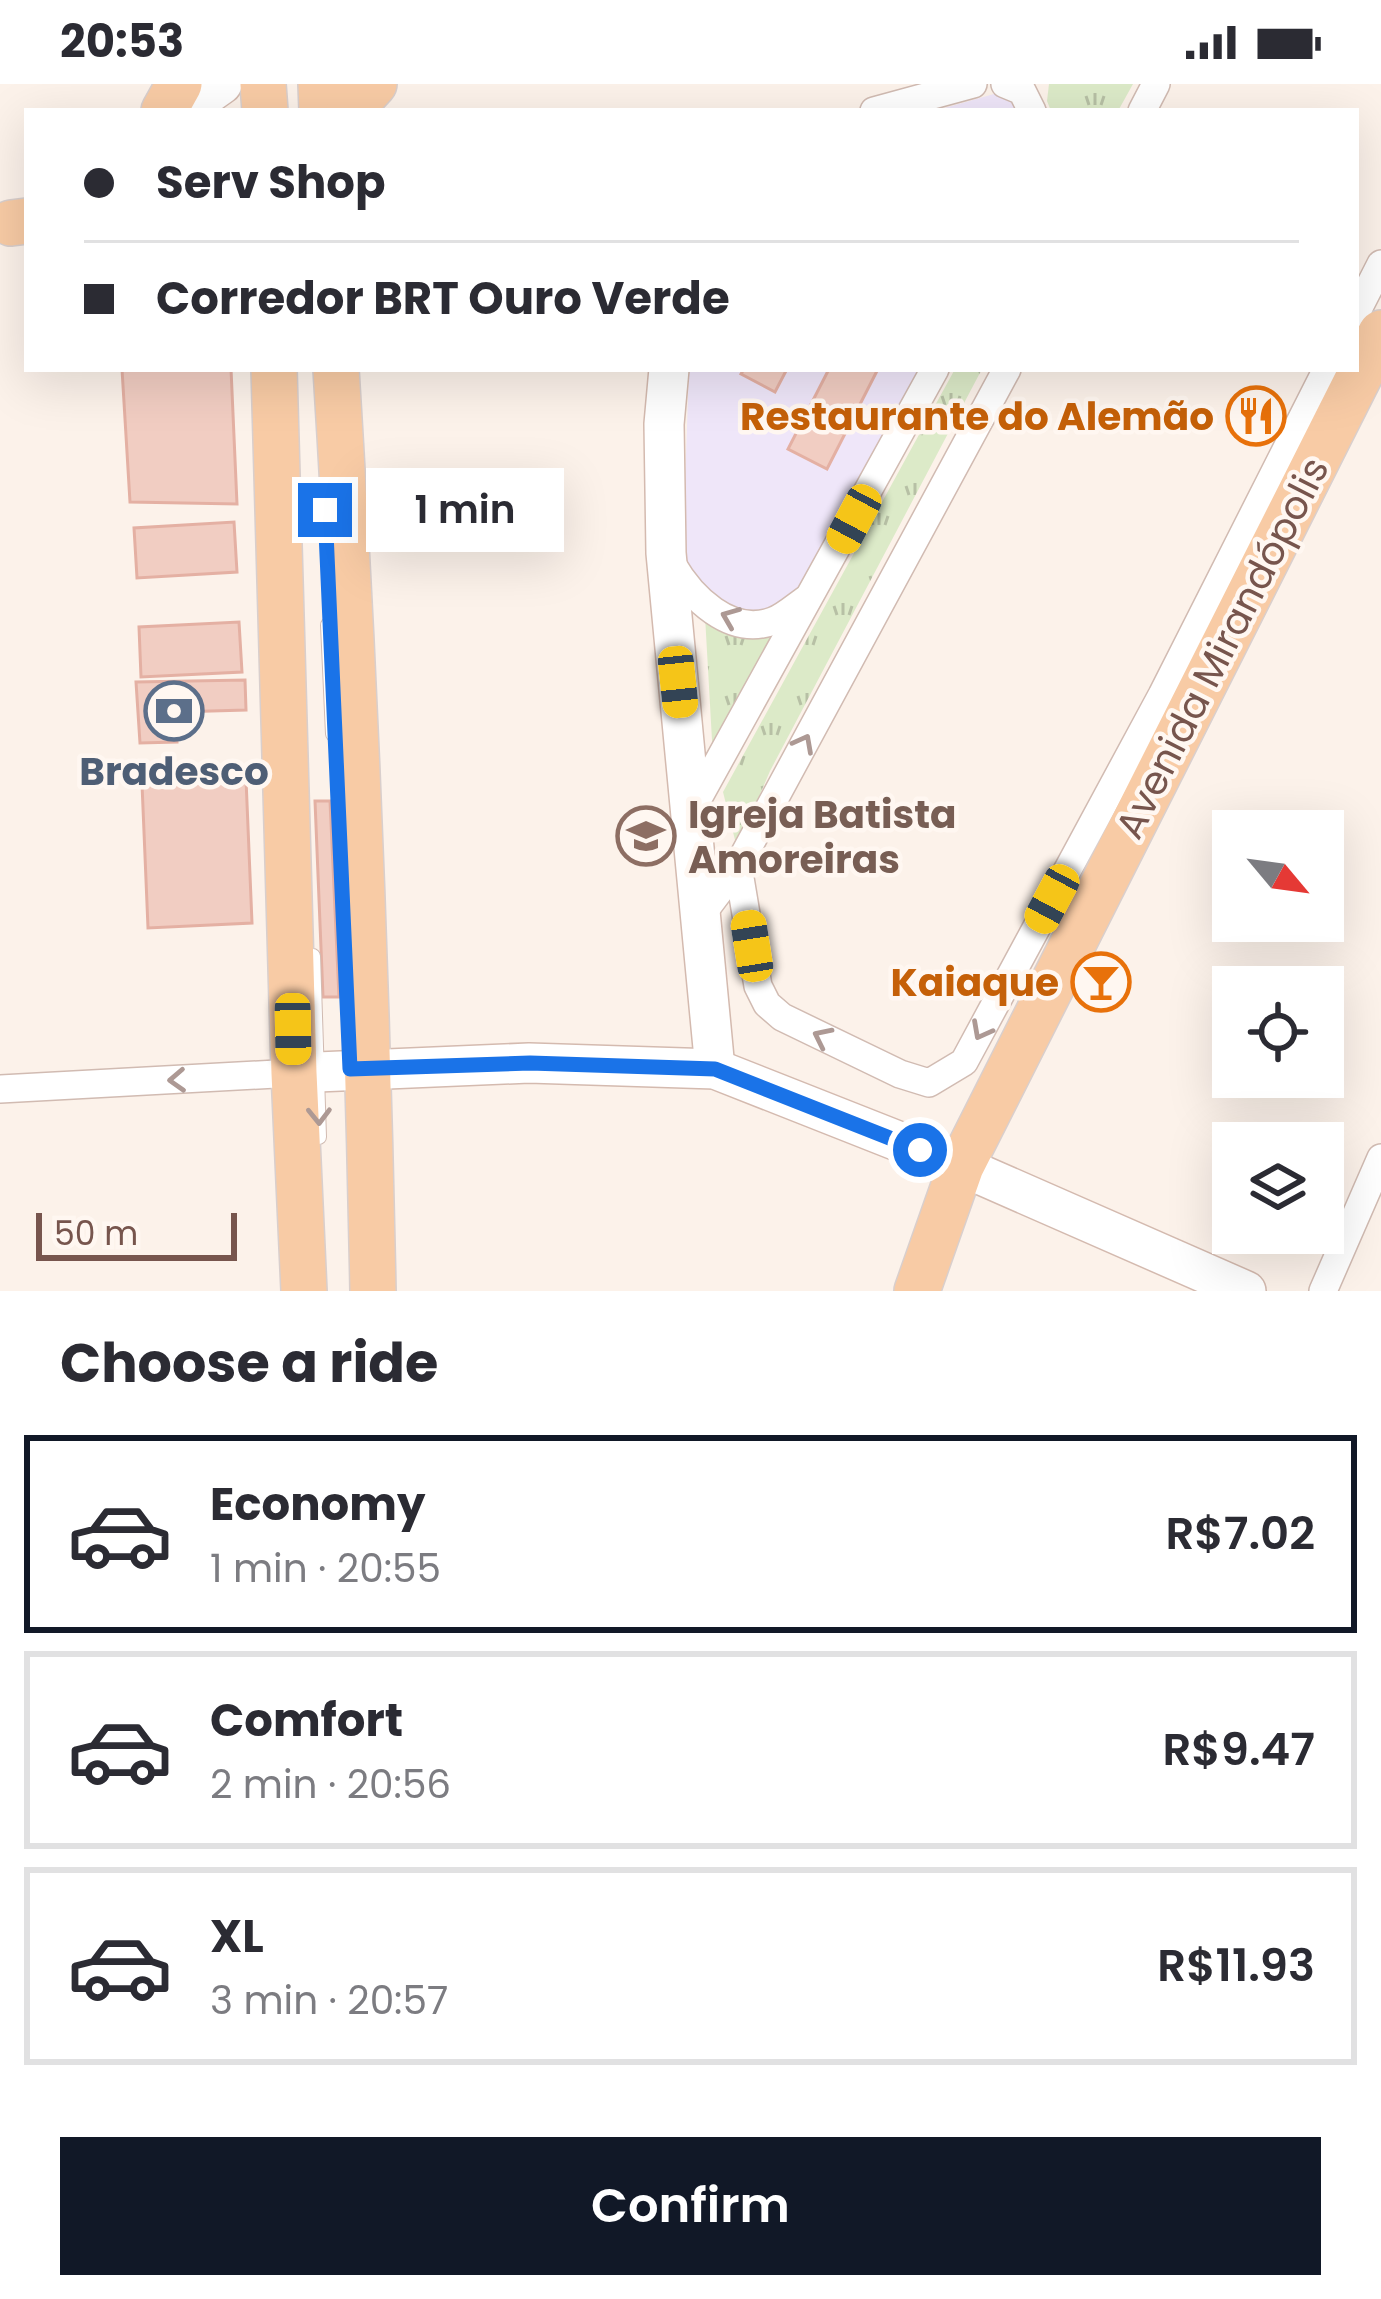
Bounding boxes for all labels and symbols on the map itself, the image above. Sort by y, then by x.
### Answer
restaurant icon: Restaurante do Alemão [1225,385,1287,447]
place label: Restaurante do Alemão [740,389,1214,444]
street label: Avenida Mirandópolis [1102,448,1342,848]
callout: 1 min [367,468,565,552]
car [821,479,887,559]
route end [298,483,352,537]
one-way arrow [721,607,742,631]
car [656,644,700,720]
bank icon: Bradesco [143,680,205,742]
one-way arrow [790,735,813,756]
place label: Bradesco [79,744,269,799]
place label: Igreja Batista Amoreiras [688,787,957,887]
school or university icon: Igreja Batista Amoreiras [615,805,677,867]
north arrow [1212,810,1344,942]
car [1019,859,1085,939]
car [729,908,775,984]
bar icon: Kaiaque [1070,951,1132,1013]
place label: Kaiaque [891,955,1059,1010]
car [274,993,312,1065]
one-way arrow [972,1018,995,1039]
one-way arrow [813,1028,834,1051]
one-way arrow [167,1067,186,1093]
one-way arrow [305,1107,331,1126]
route start [893,1123,947,1177]
scale bar [36,1207,237,1260]

